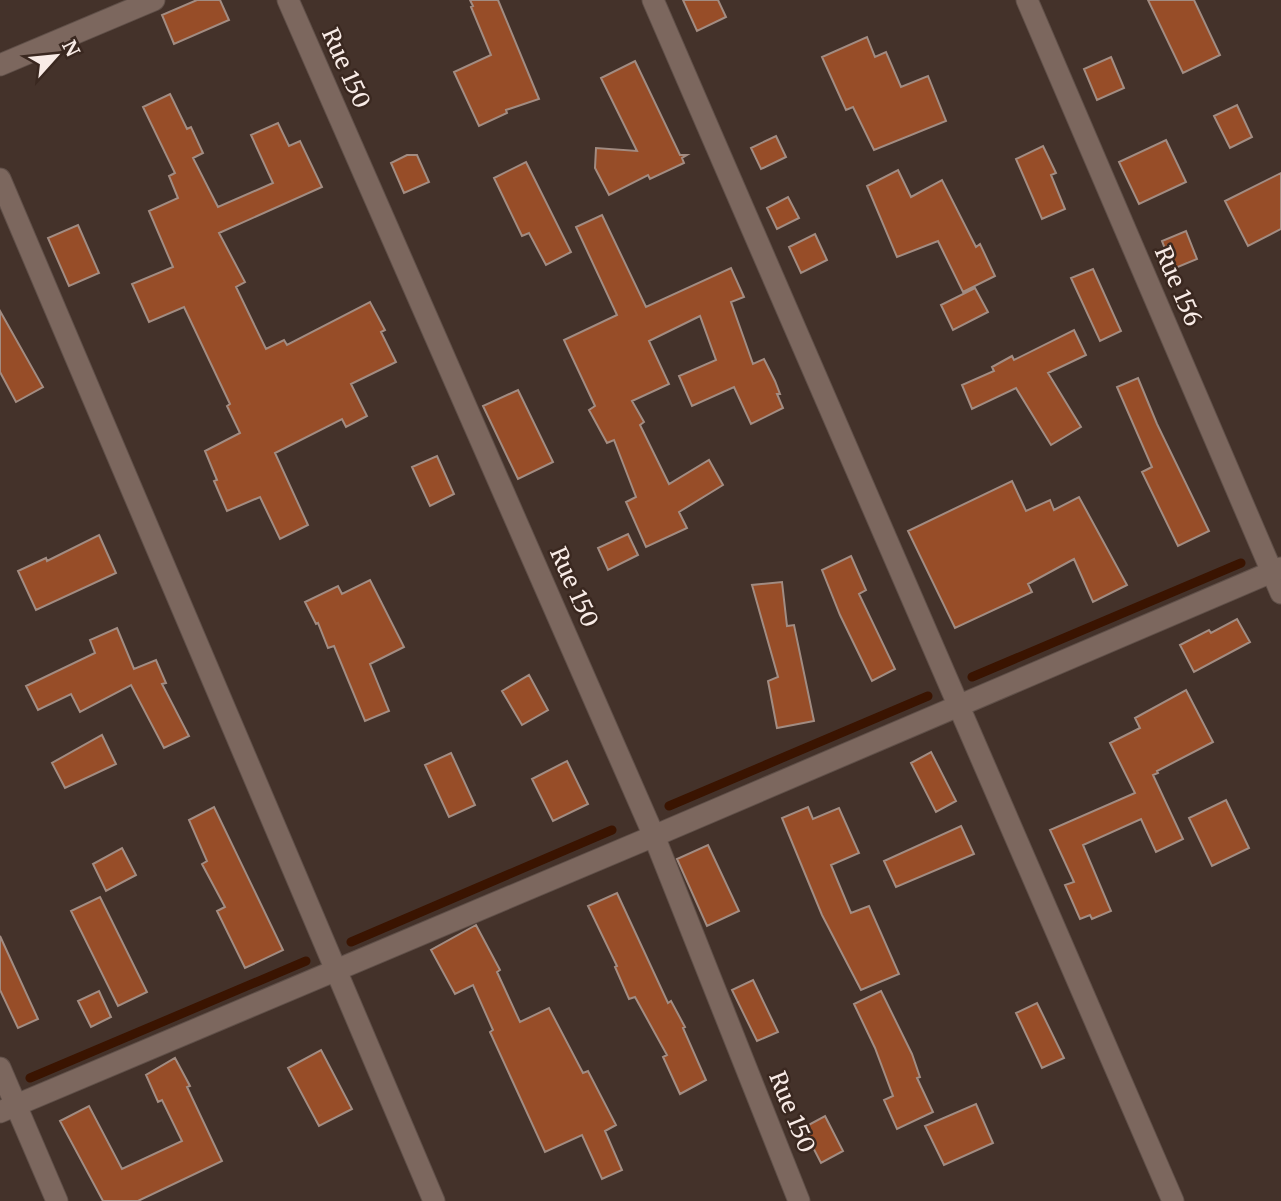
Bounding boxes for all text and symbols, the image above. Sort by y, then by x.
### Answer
north arrow [21,21,91,91]
street label: Rue 150 [316,23,377,113]
text: N [57,36,85,60]
street label: Rue 156 [1149,241,1208,330]
street label: Rue 150 [544,542,605,632]
street label: Rue 150 [763,1067,822,1157]

